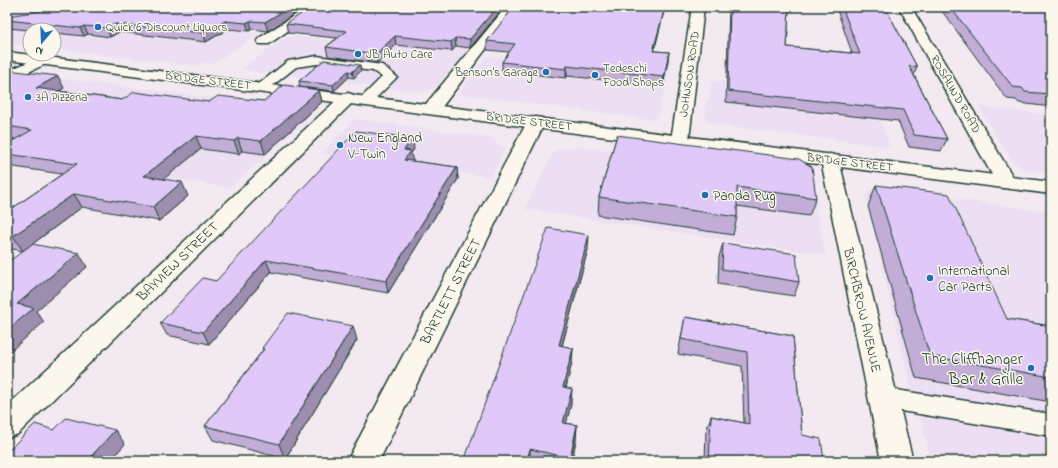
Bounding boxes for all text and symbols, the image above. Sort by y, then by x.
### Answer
place label: Quick 6 Discount Liquors [106,19,227,37]
north arrow [22,22,62,62]
marker: Quick 6 Discount Liquors [93,22,103,32]
street label: JOHNSON ROAD [675,30,705,118]
text: N [33,42,45,59]
place label: JB Auto Care [366,46,433,64]
marker: JB Auto Care [353,49,363,59]
street label: ROSALIND ROAD [925,52,985,137]
place label: Tedeschi Food Shops [602,60,664,92]
place label: Benson's Garage [454,64,539,83]
street label: BRIDGE STREET [163,67,252,95]
marker: Benson's Garage [541,67,551,77]
marker: Tedeschi Food Shops [590,70,600,80]
place label: 3A Pizzeria [36,89,88,107]
marker: 3A Pizzeria [23,92,33,102]
street label: BRIDGE STREET [484,108,573,136]
place label: New England V-Twin [347,128,422,165]
marker: New England V-Twin [335,140,345,150]
street label: BRIDGE STREET [805,149,894,177]
place label: Panda Rug [713,186,776,208]
marker: Panda Rug [700,190,710,200]
street label: BAYVIEW STREET [132,217,224,307]
street label: BARTLETT STREET [415,235,487,349]
street label: BIRCHBROW AVENUE [837,245,886,375]
place label: International Car Parts [938,261,1009,298]
marker: International Car Parts [925,273,935,283]
place label: The Cliffhanger Bar & Grille [921,347,1024,392]
marker: The Cliffhanger Bar & Grille [1026,363,1036,373]

